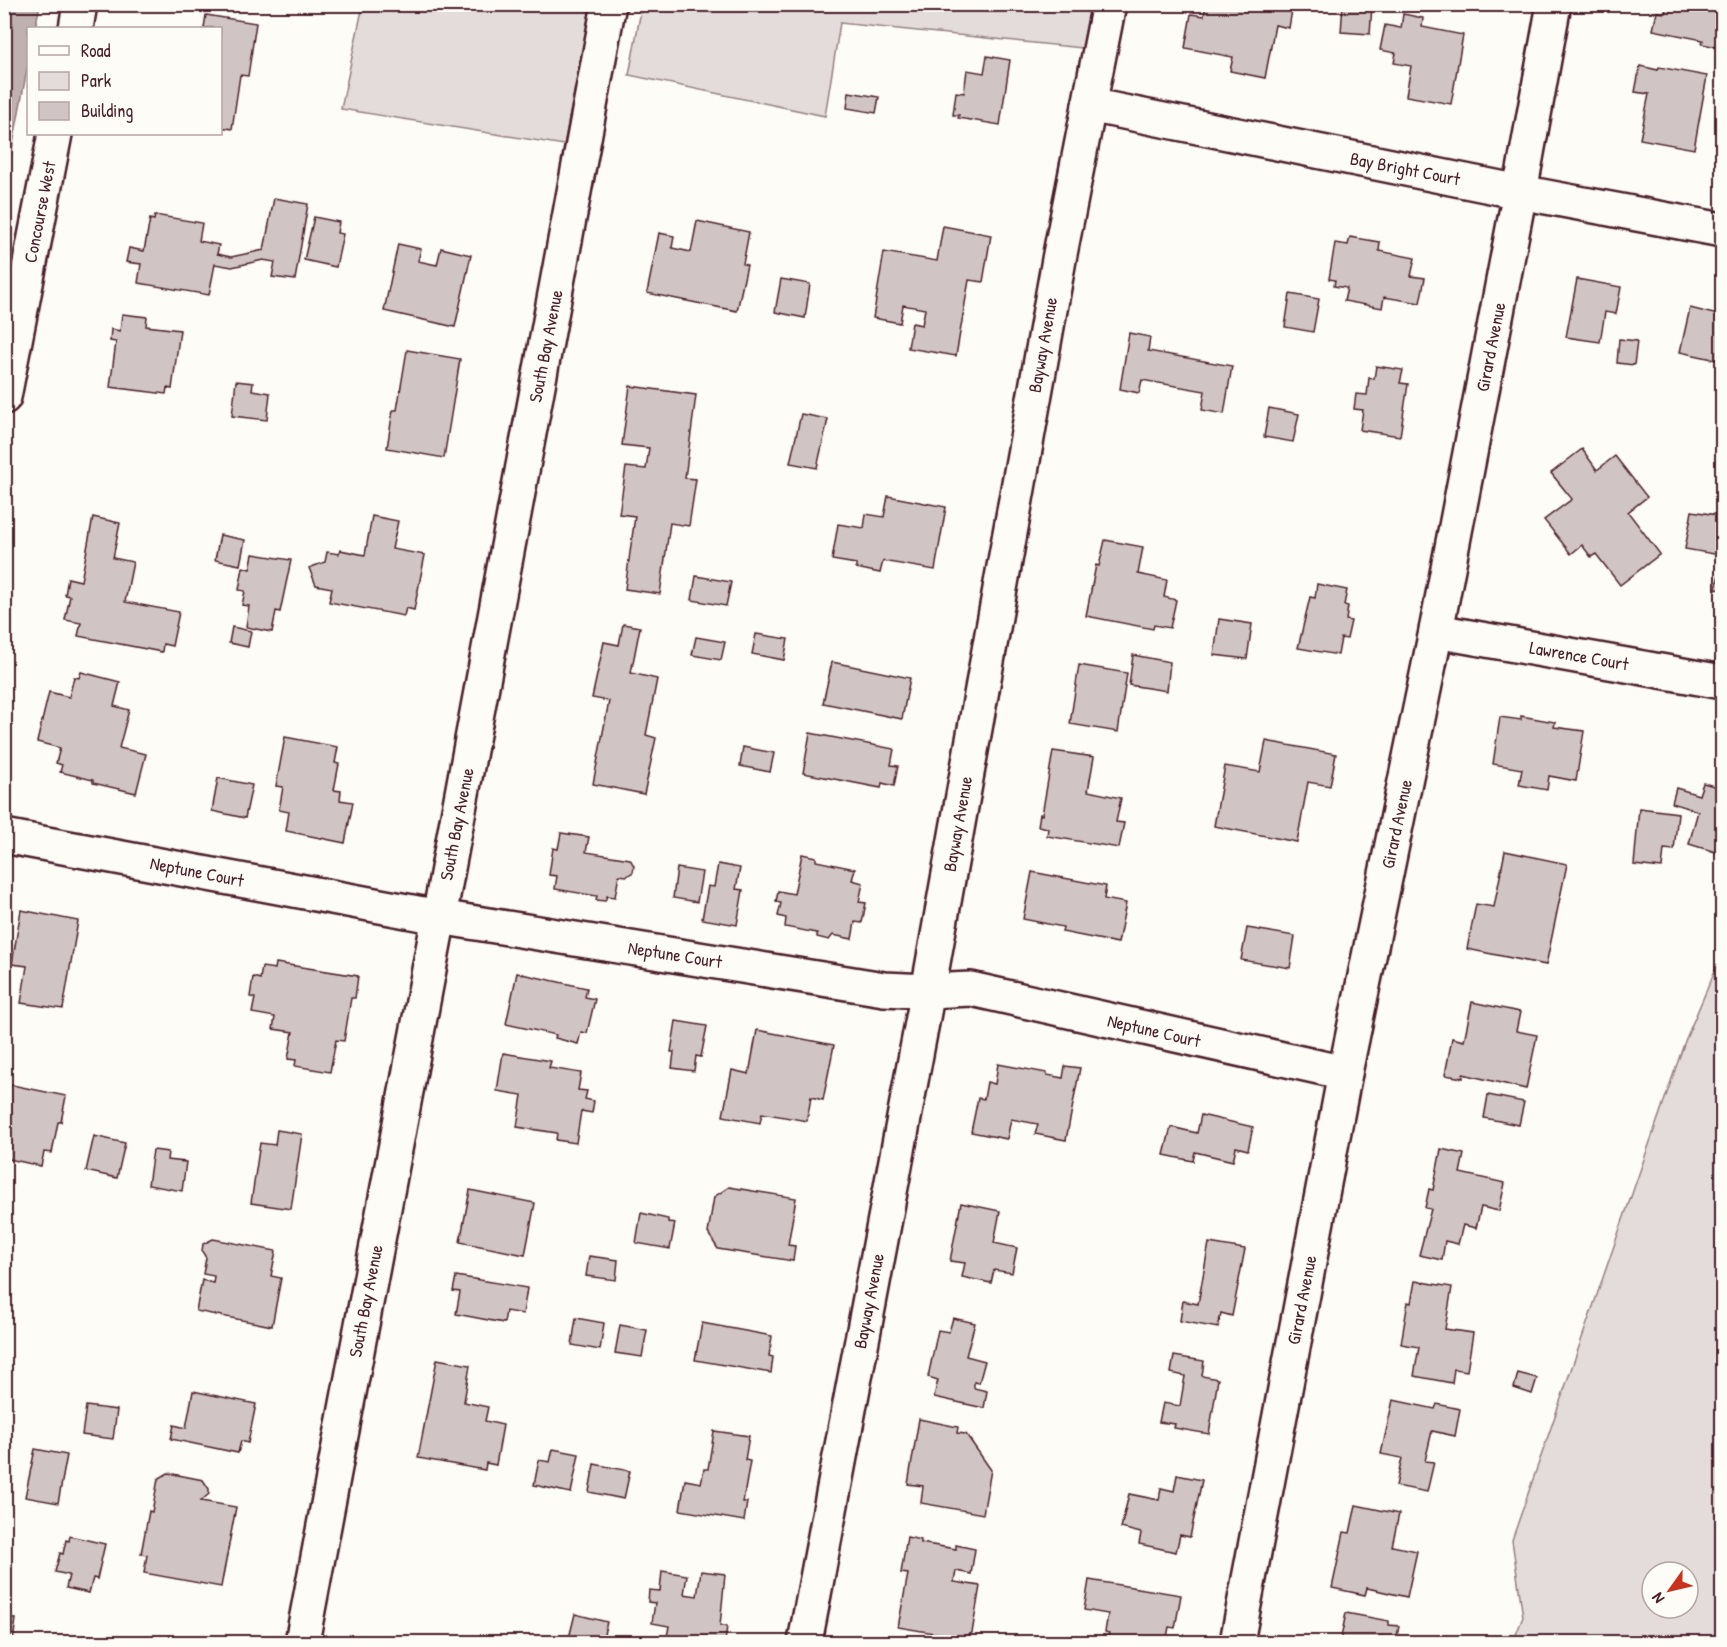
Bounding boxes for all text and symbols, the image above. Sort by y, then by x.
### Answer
legend [27,27,222,135]
text: Road [81,38,111,63]
text: Park [81,68,112,93]
text: Building [81,98,133,123]
street label: Bay Bright Court [1348,146,1463,192]
street label: Concourse West [17,158,62,265]
street label: South Bay Avenue [522,287,569,404]
street label: Bayway Avenue [1022,295,1063,395]
street label: Girard Avenue [1470,300,1511,394]
street label: Lawrence Court [1528,635,1631,677]
street label: South Bay Avenue [433,765,480,882]
street label: Bayway Avenue [937,774,978,874]
street label: Girard Avenue [1375,777,1418,871]
street label: Neptune Court [148,850,247,893]
street label: Neptune Court [626,935,725,974]
street label: Neptune Court [1105,1008,1204,1054]
street label: South Bay Avenue [342,1242,389,1359]
street label: Bayway Avenue [847,1251,890,1351]
street label: Girard Avenue [1281,1253,1322,1347]
north arrow [1640,1560,1700,1620]
text: N [1646,1588,1669,1608]

